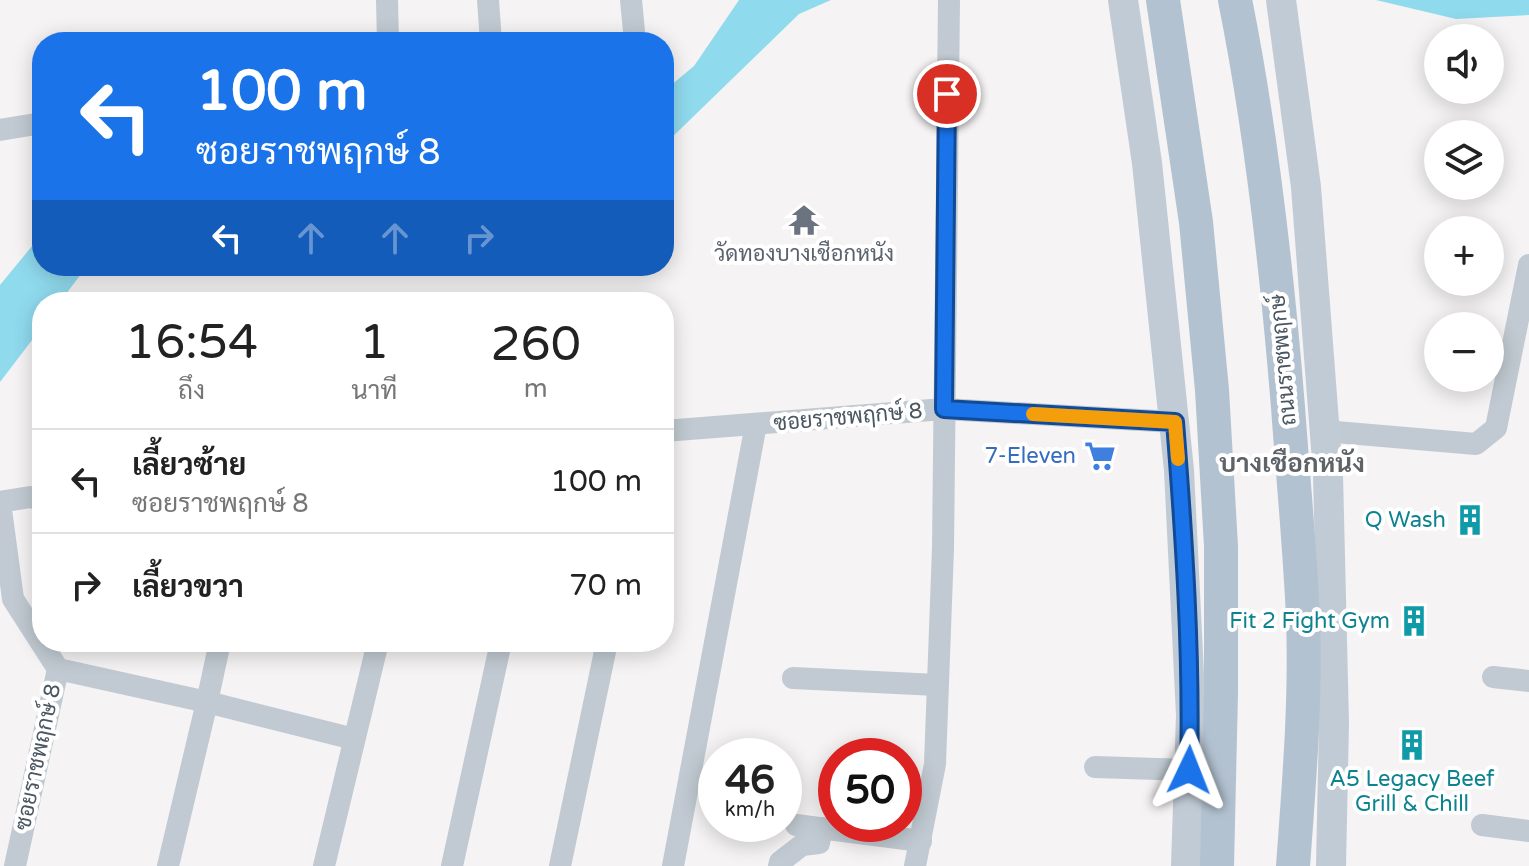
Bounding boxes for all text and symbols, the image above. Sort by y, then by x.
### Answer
map controls [1424,24,1504,392]
button: sound [1424,24,1504,104]
text: 100 m [196,58,367,125]
pin [913,60,981,128]
icon: left [64,64,168,168]
icon: arrive [925,72,969,116]
button: layers [1424,120,1504,200]
text: ซอยราชพฤกษ์ 8 [196,131,441,174]
temple icon: วัดทองบางเชือกหนัง [787,203,821,237]
icon: left [205,216,249,260]
icon: ahead [289,216,333,260]
icon: ahead [373,216,417,260]
icon: right [457,216,501,260]
button: + [1424,216,1504,296]
place label: วัดทองบางเชือกหนัง [714,240,894,267]
street label: ถนนราชพฤกษ์ [1262,292,1302,427]
button: − [1424,312,1504,392]
text: 16:54 [125,314,258,372]
text: 1 [359,314,389,372]
text: 260 [490,316,581,374]
text: m [524,373,548,404]
text: ถึง [178,375,205,406]
text: นาที [351,375,397,406]
street label: ซอยราชพฤกษ์ 8 [772,396,924,436]
supermarket icon: 7-Eleven [1083,439,1117,473]
place label: 7-Eleven [984,443,1076,469]
text: เลี้ยวซ้าย [132,447,246,484]
district label: บางเชือกหนัง [1219,447,1365,479]
icon: left [64,459,108,503]
text: 100 m [550,463,642,500]
text: ซอยราชพฤกษ์ 8 [132,488,309,519]
building icon: Q Wash [1453,503,1487,537]
place label: Q Wash [1365,507,1446,533]
icon: right [64,563,108,607]
text: 70 m [569,567,642,604]
text: เลี้ยวขวา [132,569,244,606]
building icon: Fit 2 Fight Gym [1397,604,1431,638]
place label: Fit 2 Fight Gym [1229,608,1390,634]
street label: ซอยราชพฤกษ์ 8 [8,681,66,833]
position arrow [1147,728,1231,812]
building icon: A5 Legacy Beef Grill & Chill [1395,728,1429,762]
speed limit sign: 50 [818,738,922,842]
text: 46 [725,756,775,804]
place label: A5 Legacy Beef Grill & Chill [1329,766,1495,817]
text: km/h [725,798,775,822]

